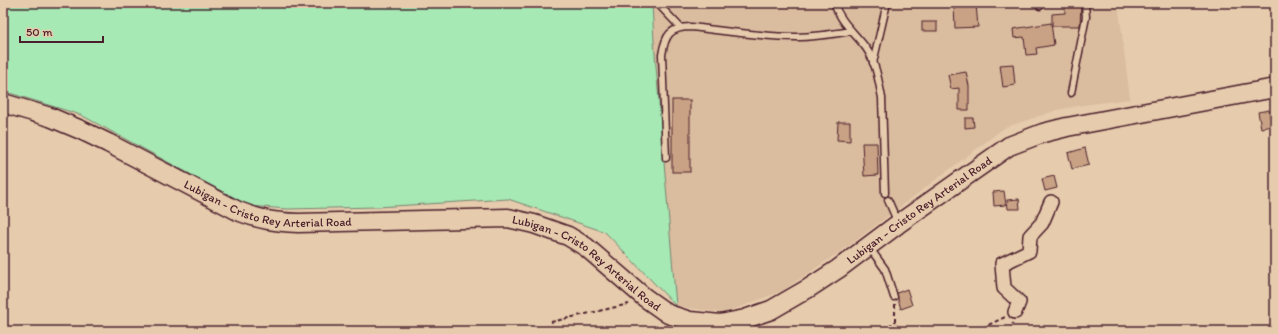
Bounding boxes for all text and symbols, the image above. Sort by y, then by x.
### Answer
scale bar [20,18,103,44]
text: 50 m [26,25,52,39]
street label: Lubigan - Cristo Rey Arterial Road [844,153,995,267]
street label: Lubigan - Cristo Rey Arterial Road [182,177,352,230]
street label: Lubigan - Cristo Rey Arterial Road [511,212,664,314]

